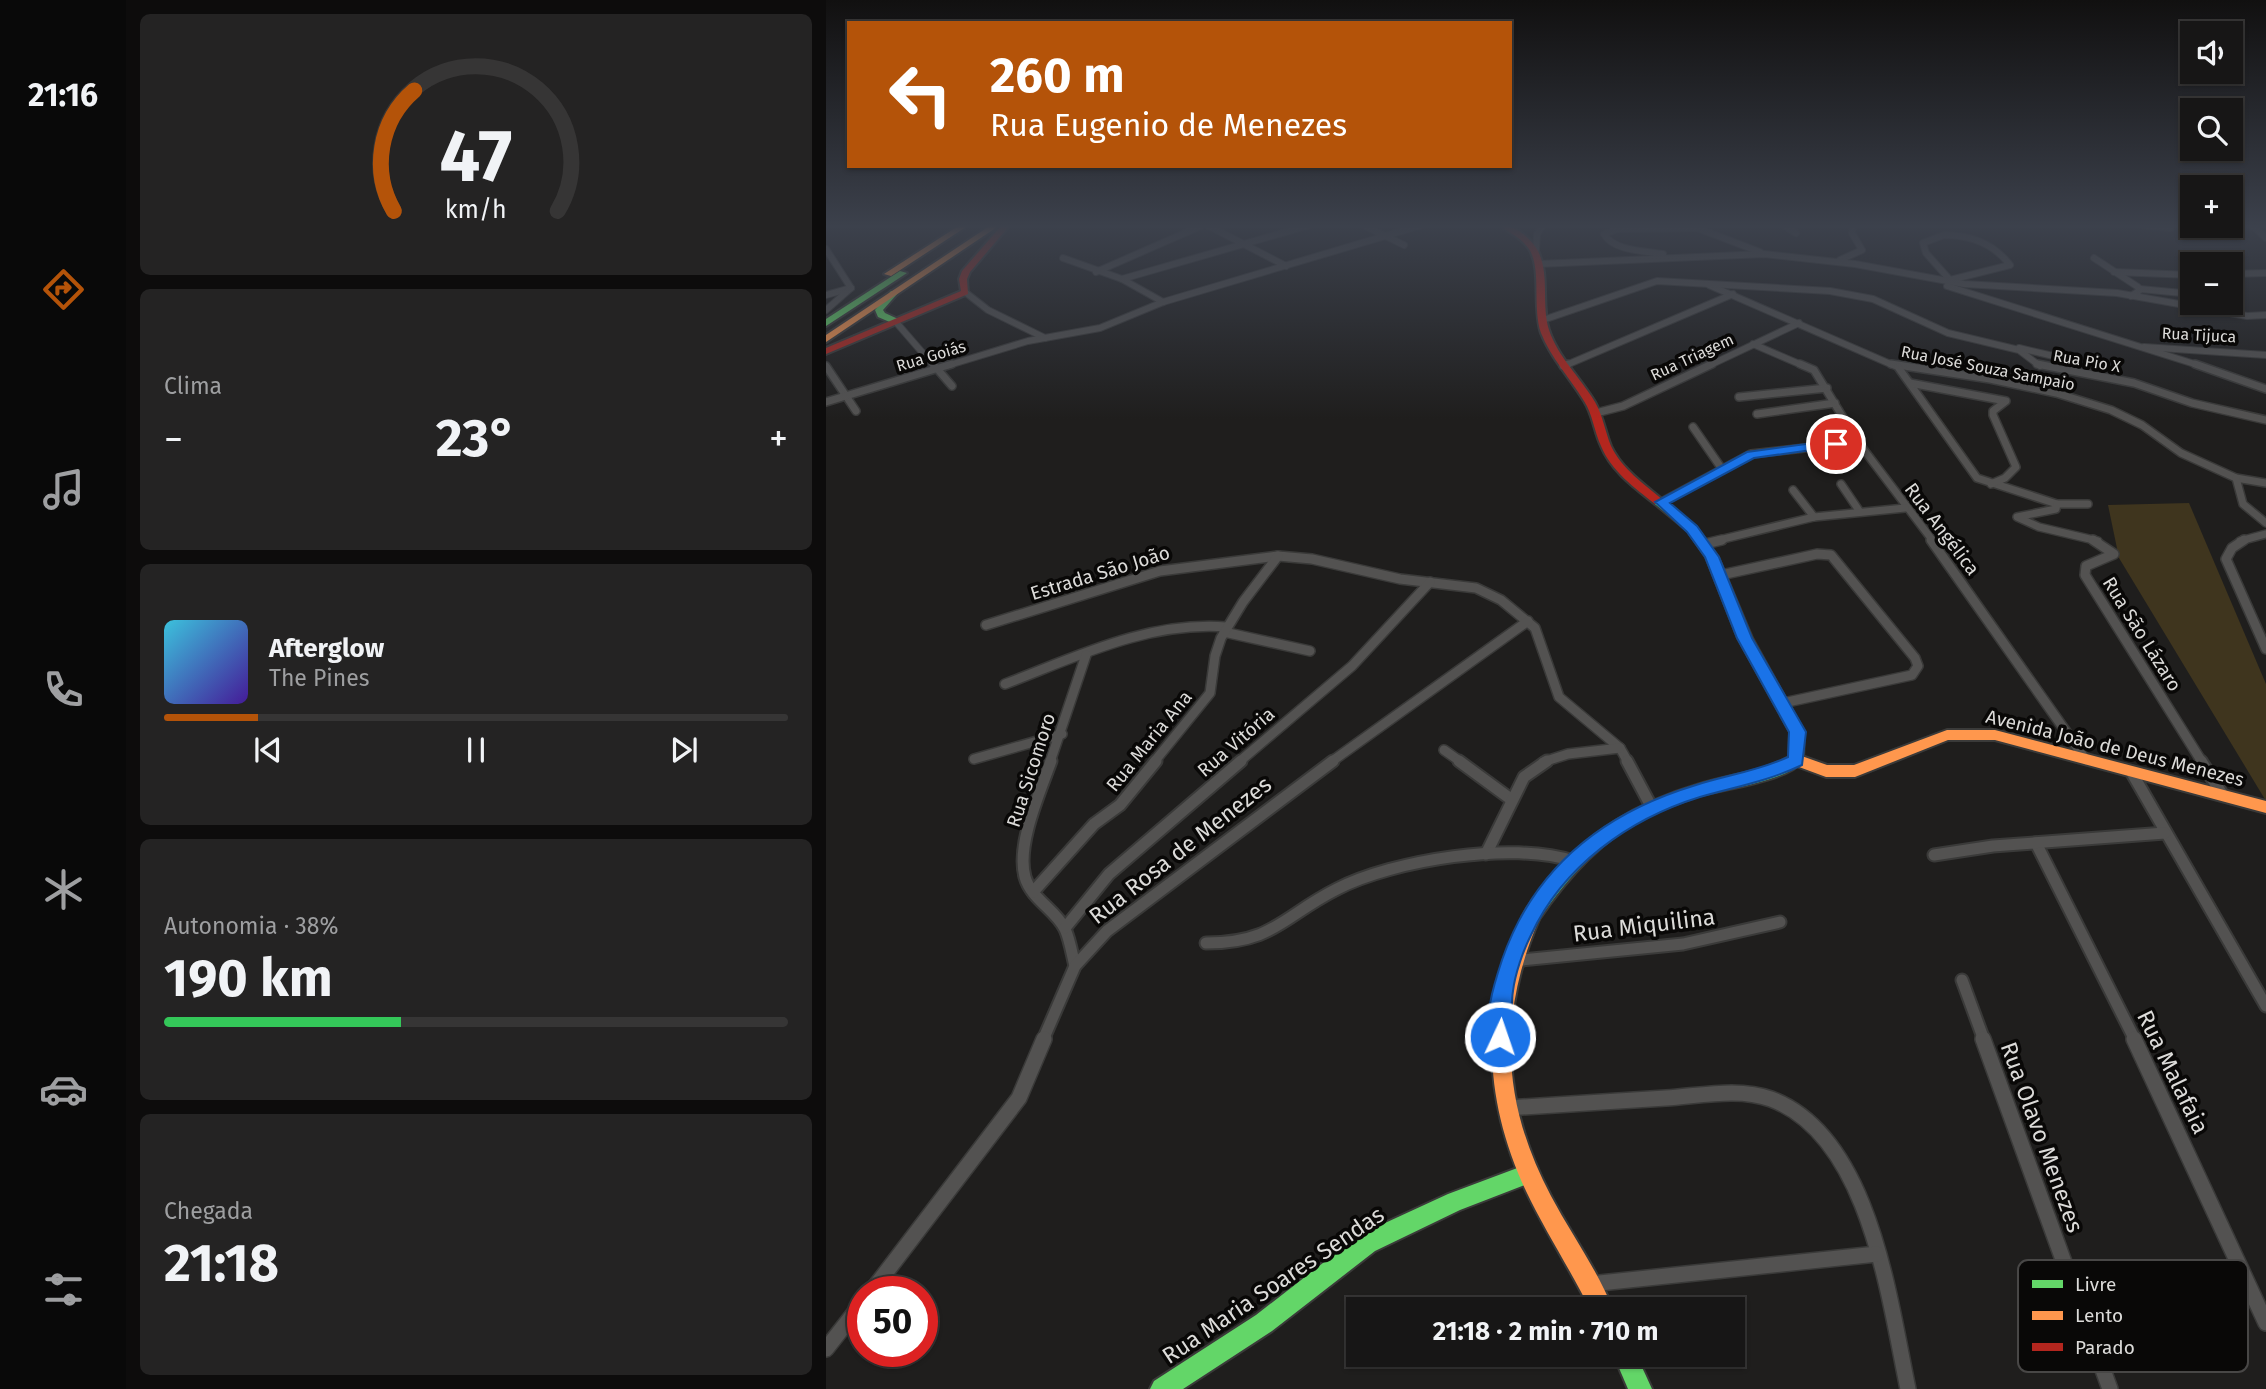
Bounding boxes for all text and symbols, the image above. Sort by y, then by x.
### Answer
map controls [2180,21,2243,315]
button: sound [2180,21,2243,84]
text: 260 m [990,46,1125,105]
icon: left [875,49,966,140]
text: 21:16 [28,76,98,114]
button: search [2180,98,2243,161]
text: Rua Eugenio de Menezes [990,106,1347,144]
text: 47 [439,113,513,200]
button: + [2180,175,2243,238]
text: km/h [445,194,507,224]
button: − [2180,252,2243,315]
icon: directions [39,265,88,314]
street label: Rua Tijuca [2161,324,2237,346]
street label: Rua Triagem [1647,329,1737,385]
street label: Rua Goiás [894,336,968,376]
street label: Rua José Souza Sampaio [1899,342,2077,394]
street label: Rua Pio X [2052,346,2122,376]
text: Clima [164,372,222,400]
text: 23° [436,407,516,470]
pin [1806,414,1866,474]
text: − [164,416,183,462]
text: + [769,416,788,462]
icon: arrive [1817,425,1855,463]
icon: music [39,465,88,514]
street label: Rua Angélica [1900,478,1984,580]
street label: Estrada São João [1028,541,1172,605]
street label: Rua São Lázaro [2098,573,2186,695]
text: Afterglow [269,633,384,664]
text: The Pines [269,664,370,692]
icon: phone [39,665,88,714]
street label: Rua Maria Ana [1101,686,1197,796]
street label: Rua Vitória [1193,702,1279,782]
street label: Avenida João de Deus Menezes [1984,705,2247,791]
street label: Rua Sicomoro [1002,710,1060,830]
icon: previous [249,731,287,769]
icon: pause [457,731,495,769]
icon: next [665,731,703,769]
street label: Rua Rosa de Menezes [1083,770,1277,930]
icon: climate [39,865,88,914]
street label: Rua Miquilina [1571,902,1717,948]
text: Autonomia · 38% [164,912,338,940]
text: 190 km [164,947,333,1010]
position arrow [1463,1000,1537,1074]
street label: Rua Malafaia [2131,1006,2215,1138]
street label: Rua Olavo Menezes [1995,1038,2089,1236]
icon: car [39,1065,88,1114]
text: Chegada [164,1197,253,1225]
street label: Rua Maria Soares Sendas [1157,1200,1389,1370]
text: 21:18 [164,1232,279,1295]
legend [2018,1260,2248,1372]
icon: filters [39,1265,88,1314]
text: Livre [2075,1273,2116,1296]
speed limit sign: 50 [847,1276,938,1367]
text: Lento [2075,1304,2123,1327]
text: 21:18 · 2 min · 710 m [1433,1316,1658,1347]
text: Parado [2075,1336,2135,1359]

